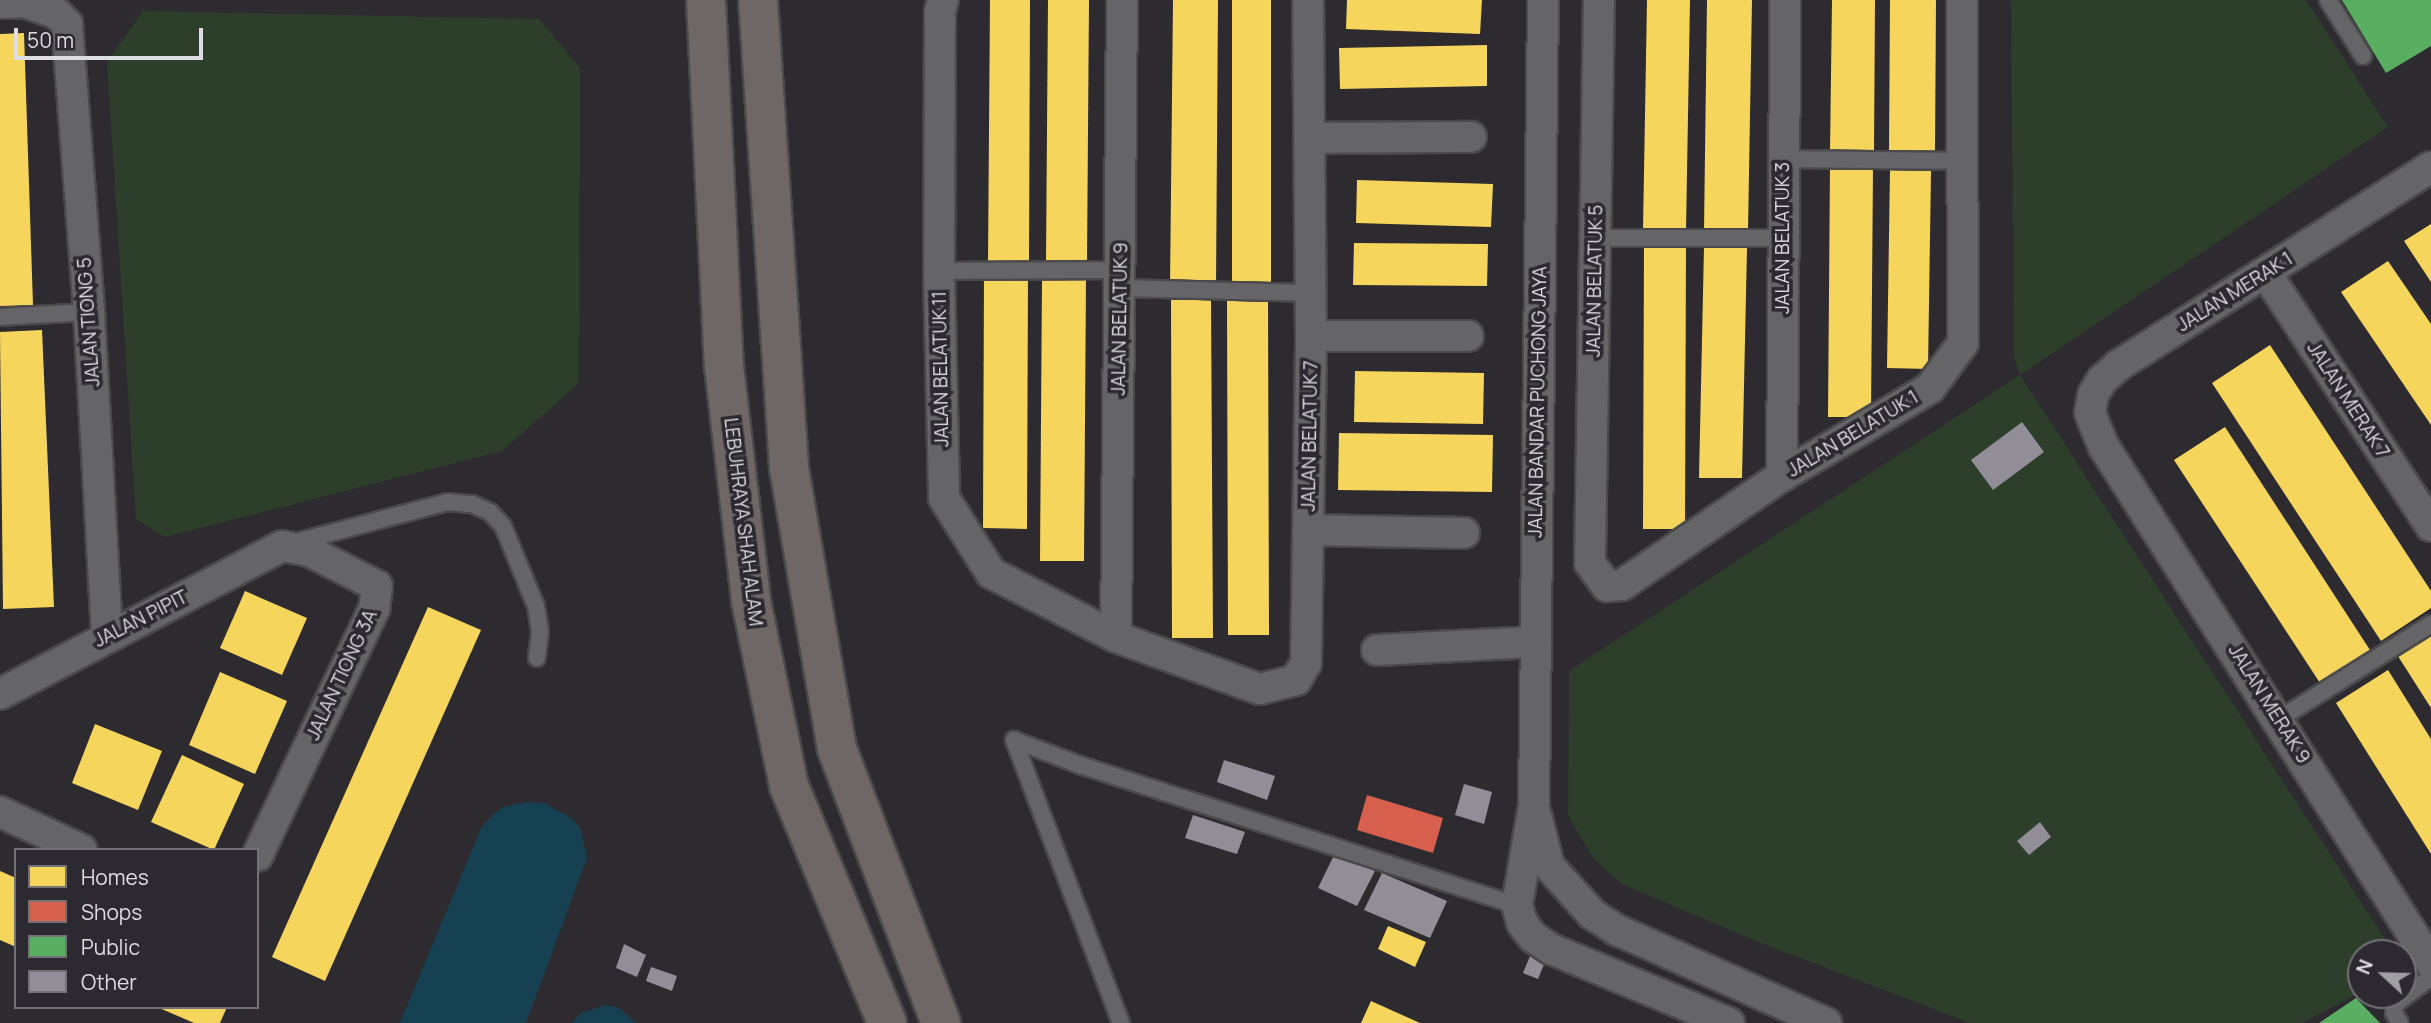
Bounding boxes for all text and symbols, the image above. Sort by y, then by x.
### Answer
scale bar [18,14,206,58]
text: 50 m [27,26,74,54]
street label: JALAN BELATUK 3 [1772,162,1794,314]
street label: JALAN BELATUK 5 [1582,204,1608,358]
street label: JALAN BELATUK 9 [1107,242,1133,396]
street label: JALAN MERAK 1 [2173,247,2297,337]
street label: JALAN TIONG 5 [73,257,105,387]
street label: JALAN BANDAR PUCHONG JAYA [1524,266,1552,538]
street label: JALAN BELATUK 11 [928,290,954,448]
street label: JALAN MERAK 7 [2302,337,2394,463]
street label: JALAN BELATUK 7 [1297,360,1323,512]
street label: JALAN BELATUK 1 [1783,386,1923,482]
street label: LEBUHRAYA SHAH ALAM [719,417,767,627]
street label: JALAN PIPIT [90,586,192,652]
street label: JALAN TIONG 3A [302,606,382,744]
street label: JALAN MERAK 9 [2223,640,2315,768]
legend [14,848,259,1009]
text: Homes [81,863,149,891]
text: Shops [81,898,142,926]
text: Public [81,933,140,961]
north arrow [2347,939,2417,1009]
text: N [2350,956,2379,978]
text: Other [81,968,137,996]

